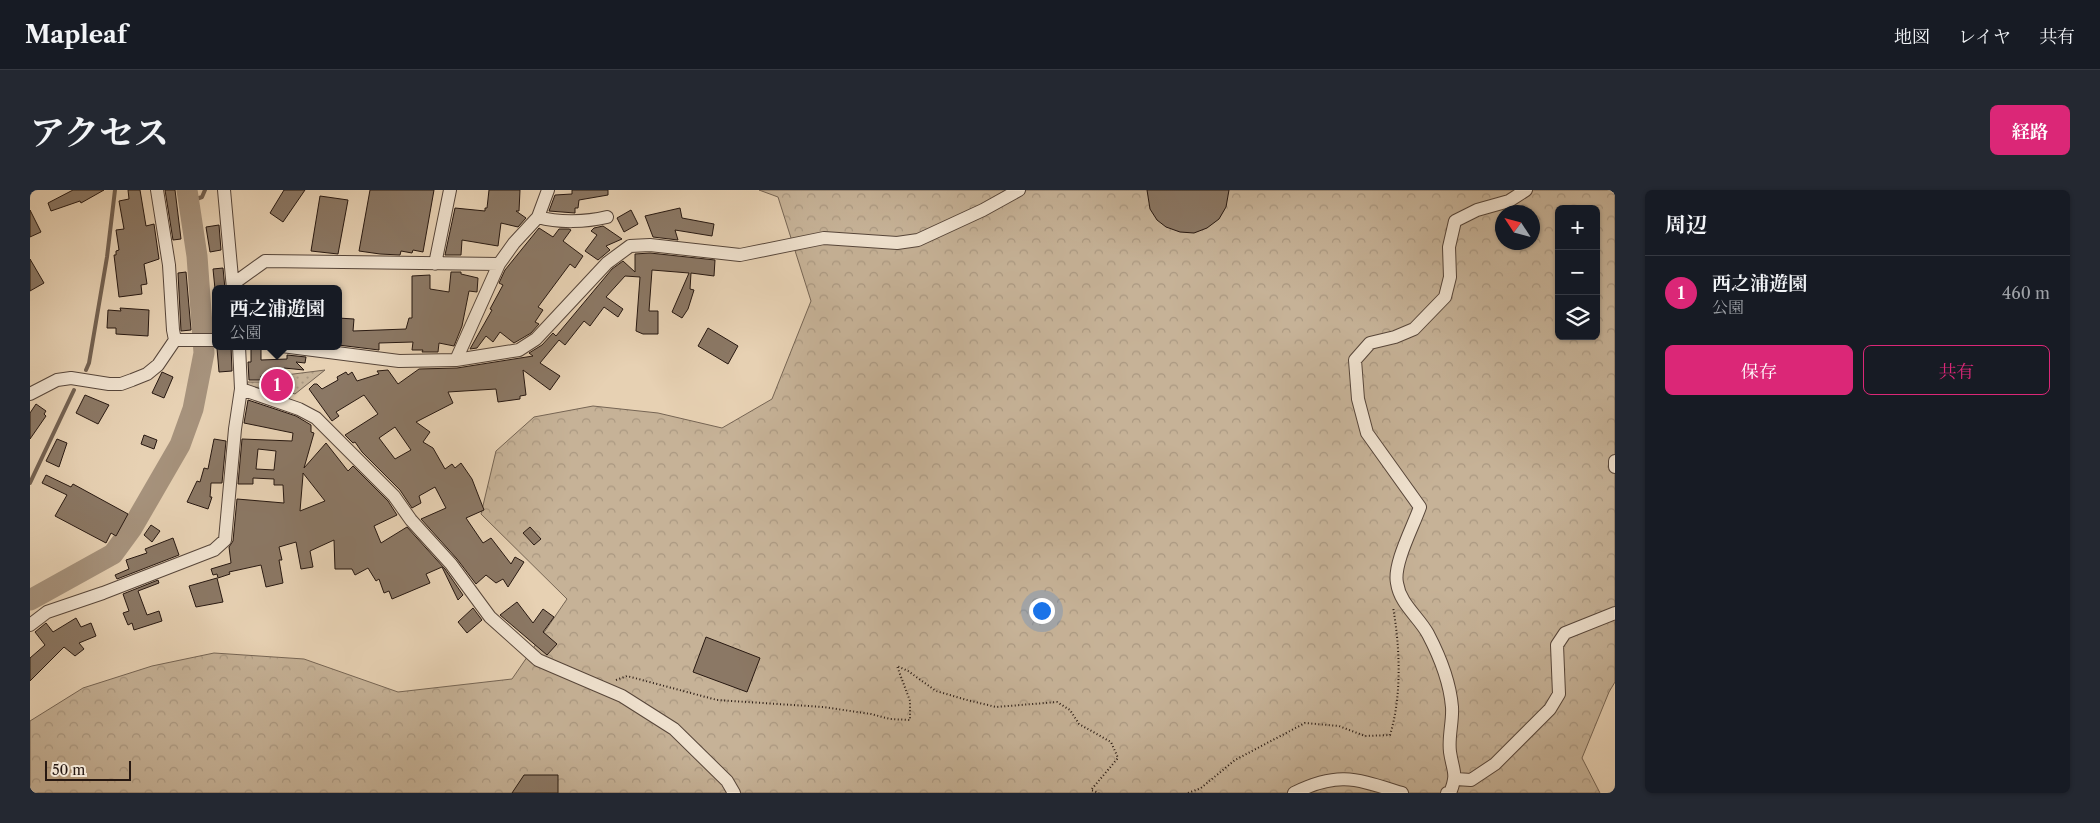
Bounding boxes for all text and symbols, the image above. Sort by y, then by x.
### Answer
text: Mapleaf [25,20,127,49]
text: 地図 [1894,26,1930,48]
text: レイヤ [1958,26,2011,48]
text: 共有 [2039,26,2075,48]
button: 経路 [1990,105,2070,155]
text: アクセス [30,111,169,154]
north arrow [1495,205,1540,250]
map controls [1555,205,1600,340]
button: + [1555,205,1600,250]
text: 周辺 [1665,212,1707,237]
button: − [1555,250,1600,295]
text: 西之浦遊園 [1712,272,1807,295]
text: 1 [1677,283,1685,303]
text: 460 m [2002,283,2050,303]
popup [212,285,342,350]
button: layers [1555,295,1600,340]
text: 西之浦遊園 [229,297,325,320]
text: 公園 [1712,297,1744,317]
text: 公園 [229,322,262,342]
button: 保存 [1665,345,1853,395]
button: 共有 [1863,345,2050,395]
pin: 1 [261,366,293,404]
your location [1029,598,1055,624]
scale bar [45,758,131,781]
text: 50 m [52,761,85,779]

